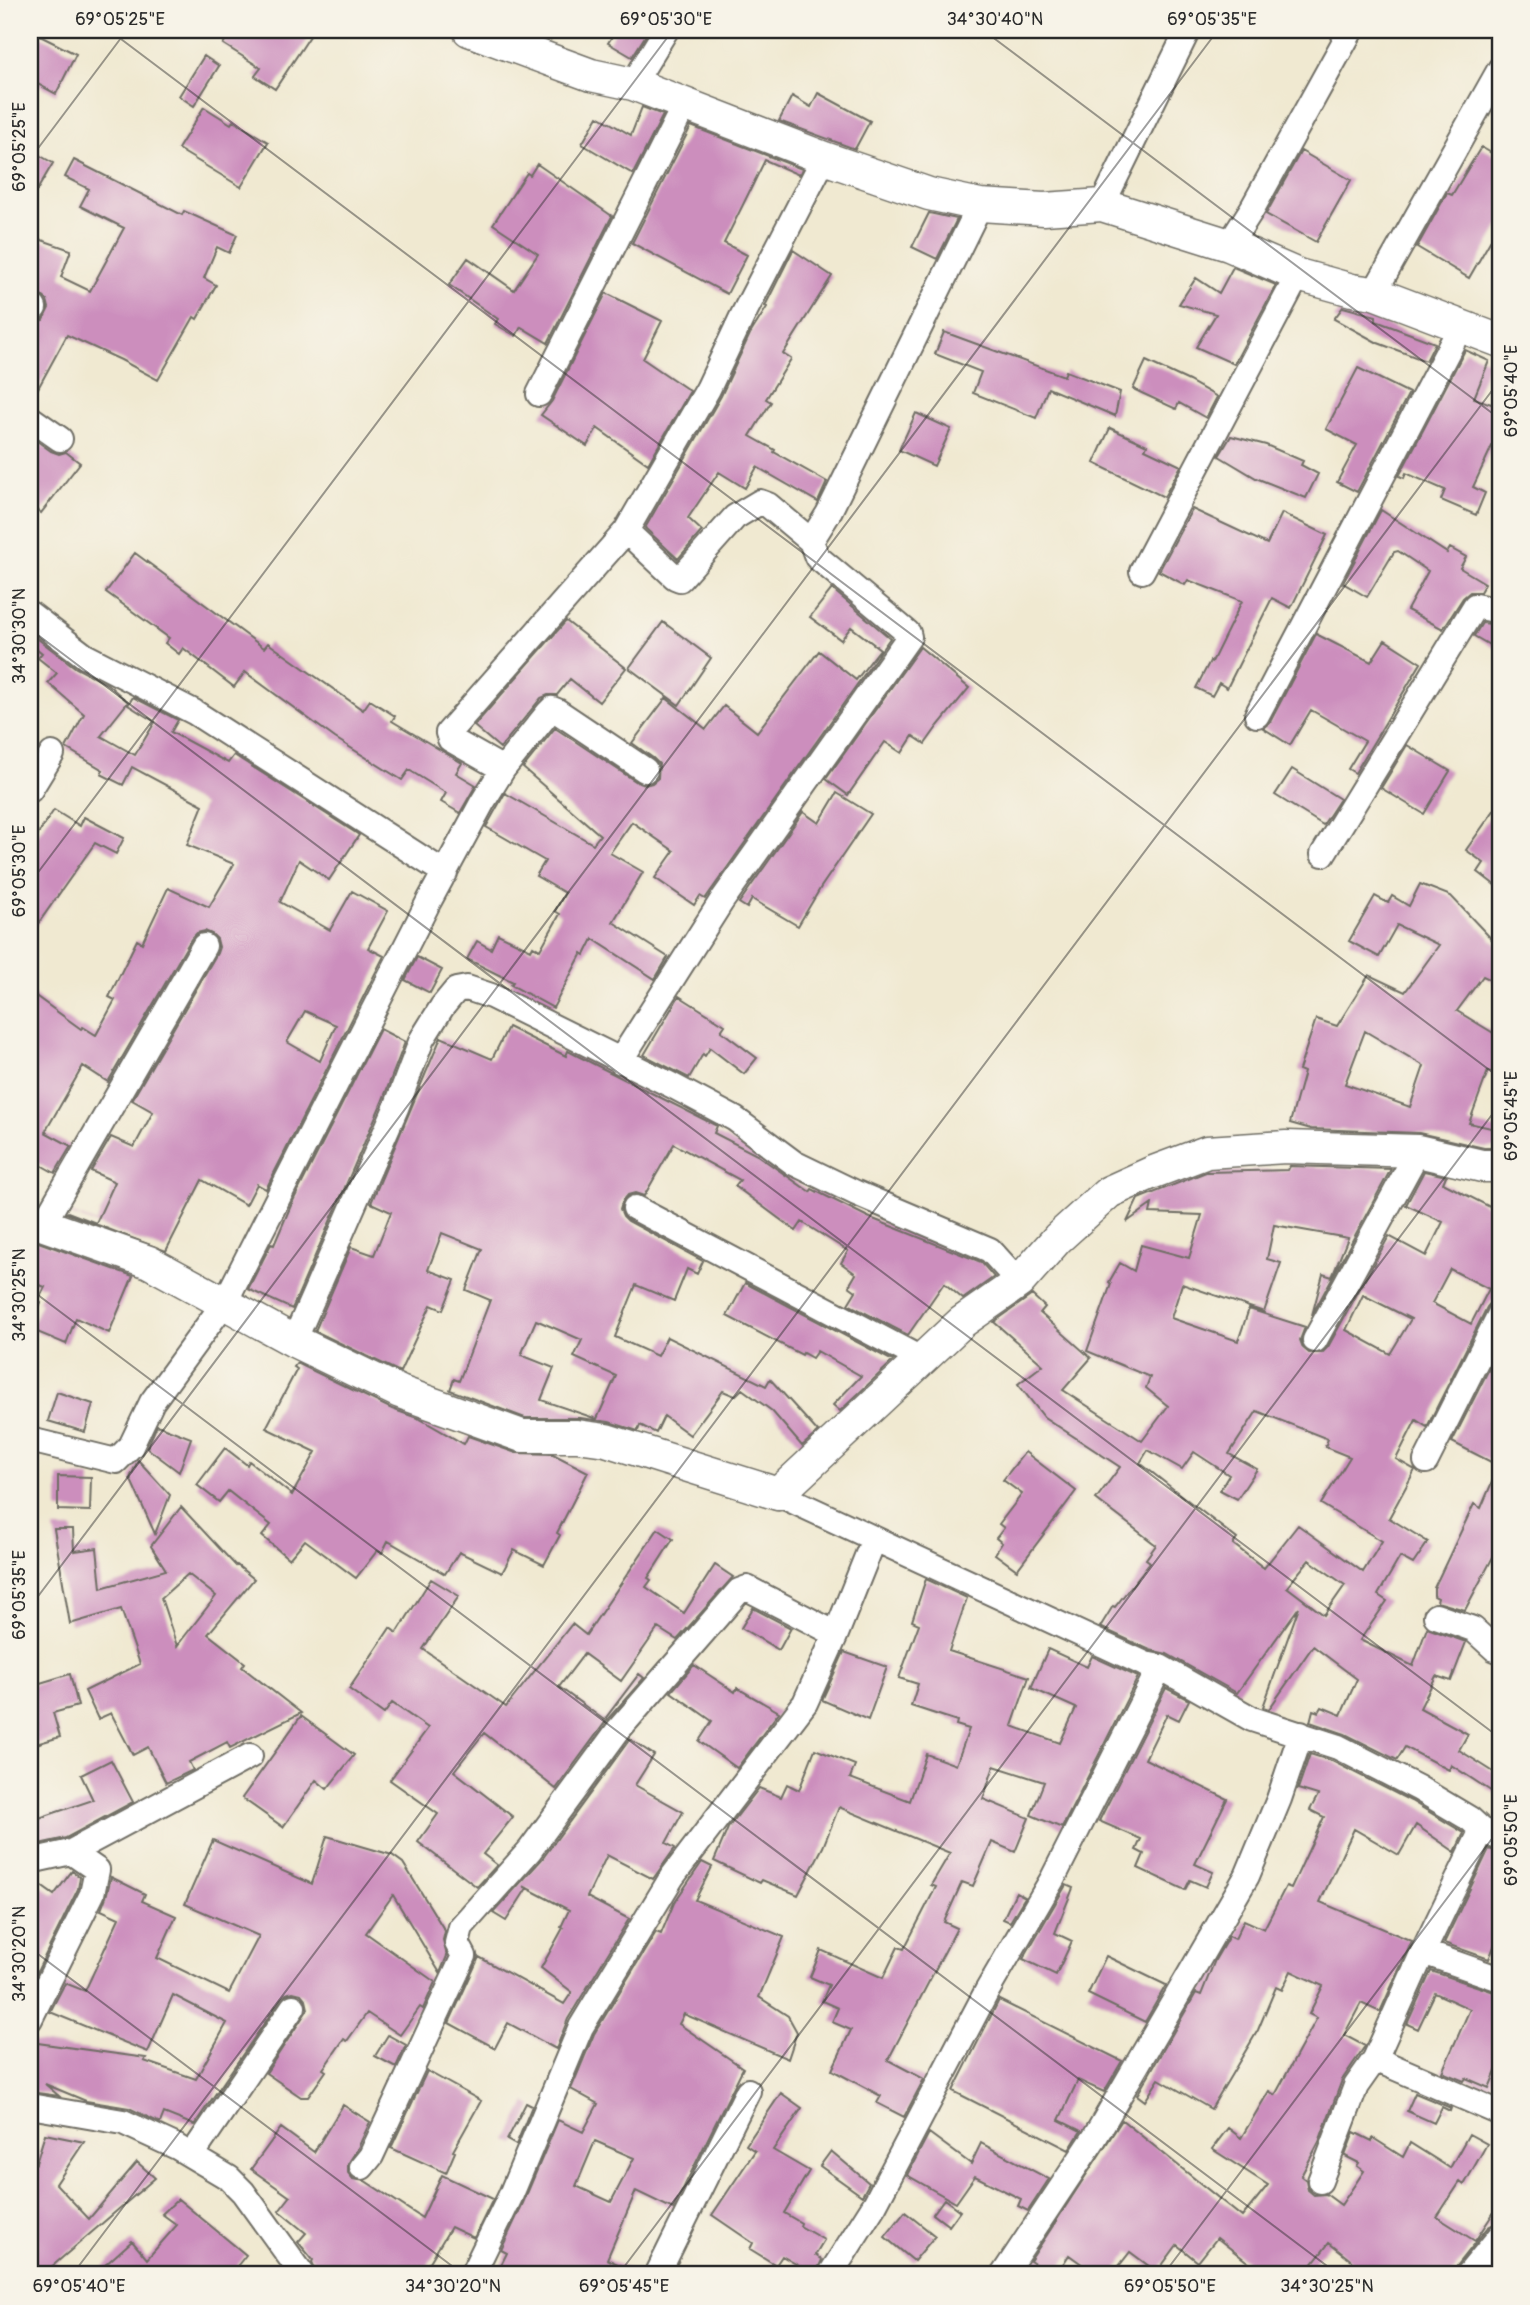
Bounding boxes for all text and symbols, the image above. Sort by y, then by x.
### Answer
text: 69°05'25"E [75,8,165,31]
text: 69°05'30"E [620,8,712,31]
text: 34°30'40"N [947,8,1043,31]
text: 69°05'35"E [1167,8,1257,31]
text: 69°05'25"E [8,102,31,192]
text: 69°05'40"E [1500,345,1523,437]
text: 34°30'30"N [8,588,31,684]
text: 69°05'30"E [8,825,31,917]
text: 69°05'45"E [1500,1071,1523,1161]
text: 34°30'25"N [8,1248,31,1342]
text: 69°05'35"E [8,1550,31,1640]
text: 69°05'50"E [1500,1794,1523,1886]
text: 34°30'20"N [8,1906,31,2002]
text: 69°05'40"E [33,2275,125,2298]
text: 34°30'20"N [405,2275,501,2298]
text: 69°05'45"E [579,2275,669,2298]
text: 69°05'50"E [1124,2275,1216,2298]
text: 34°30'25"N [1280,2275,1374,2298]

